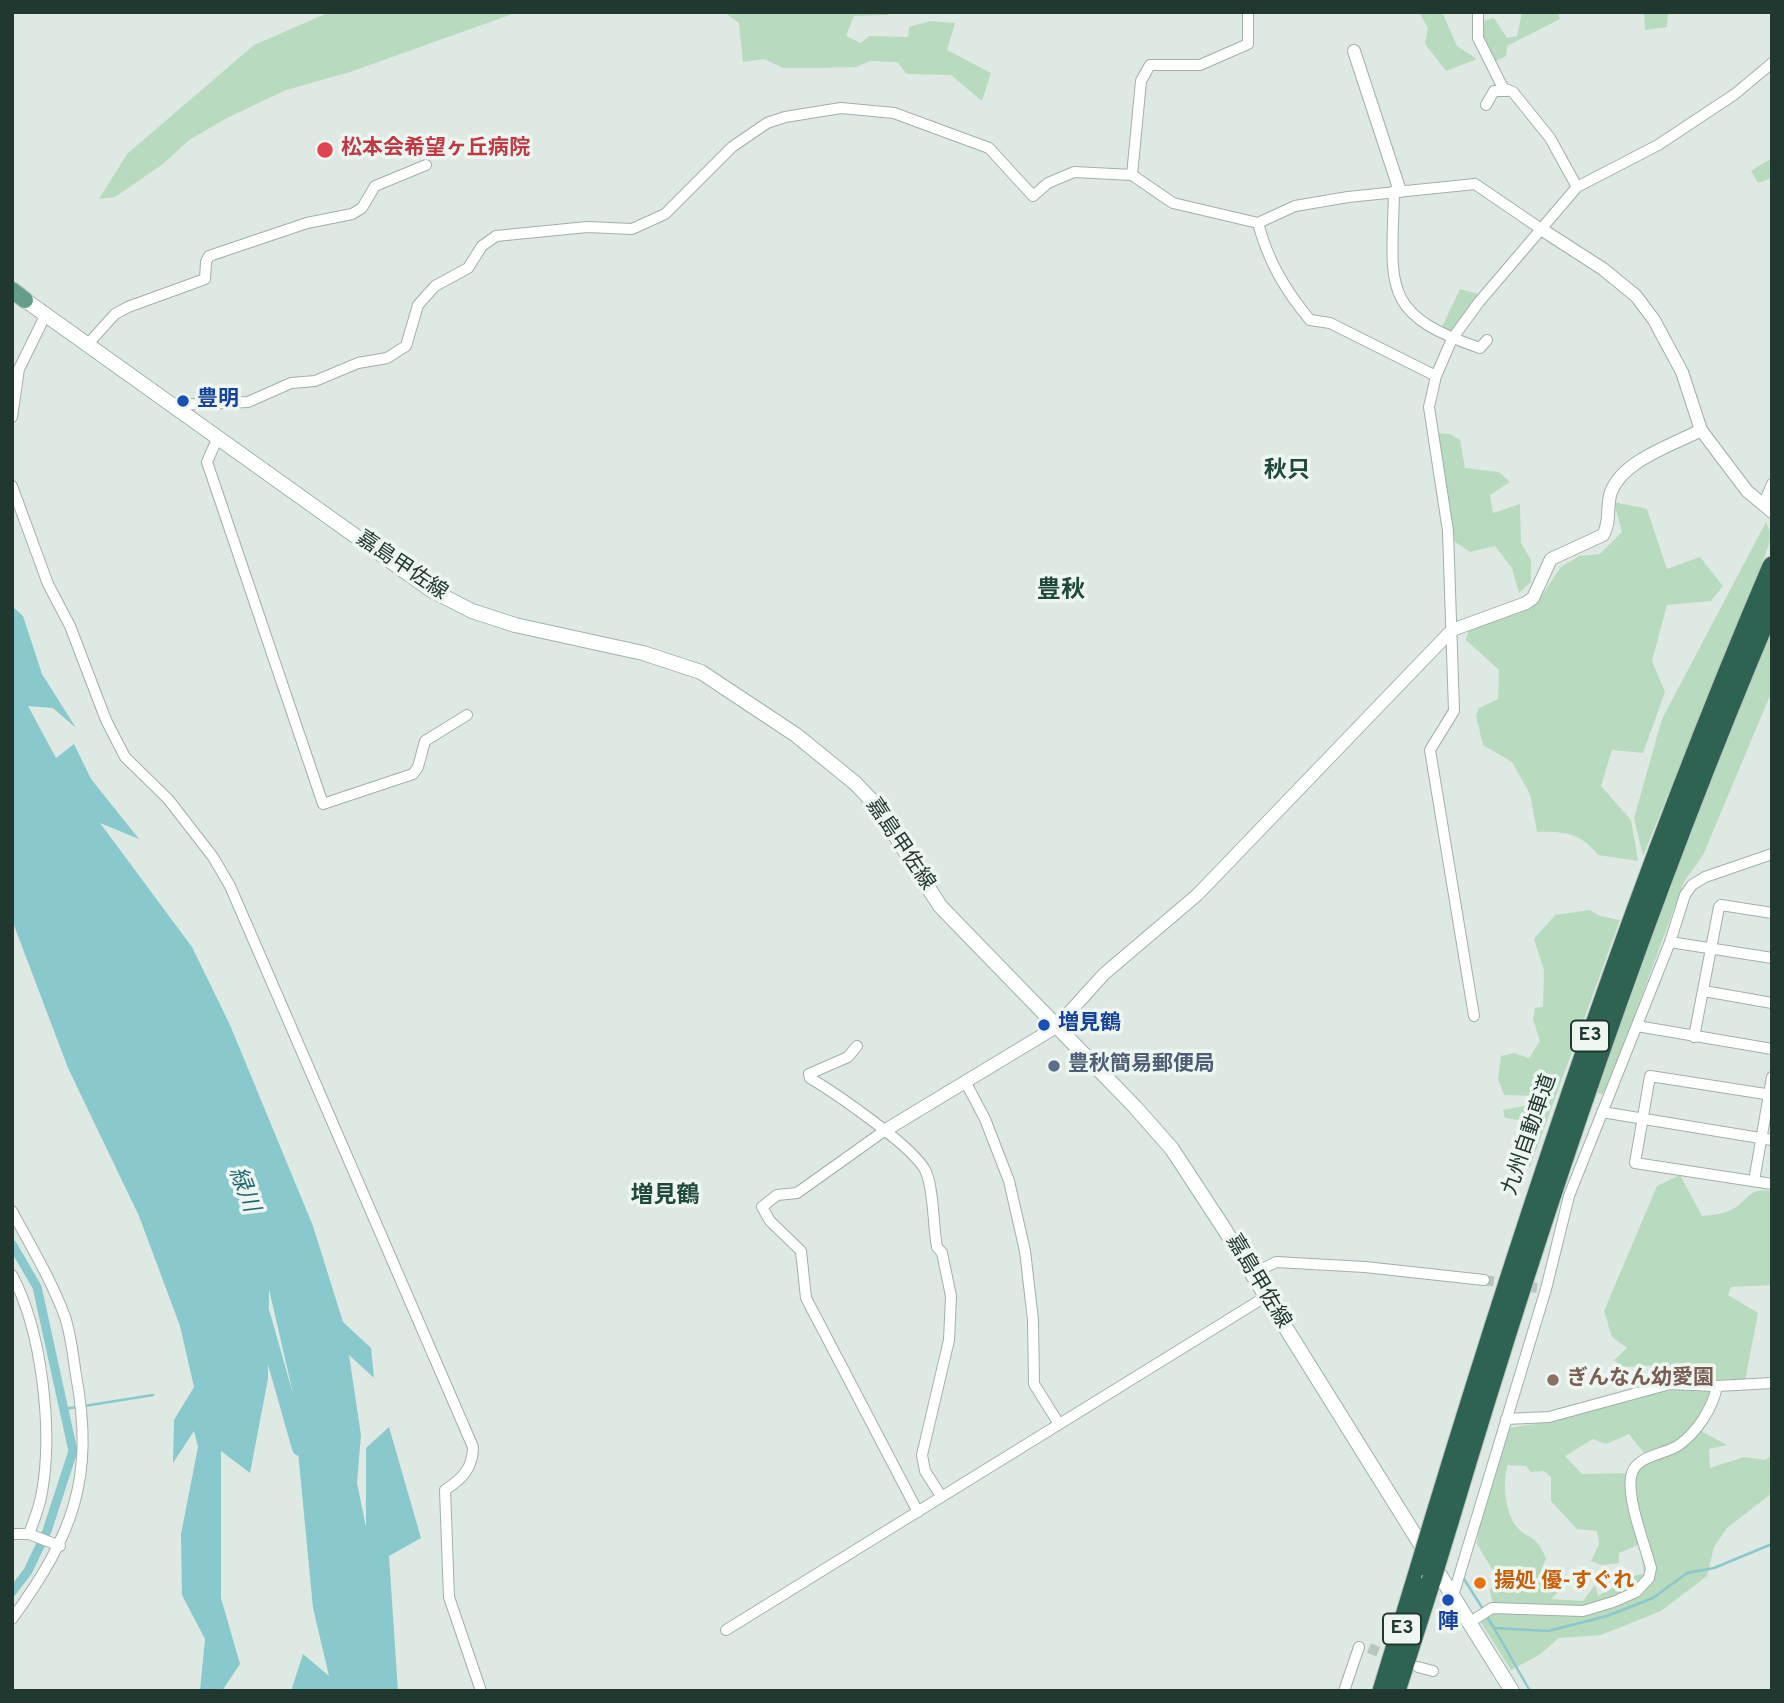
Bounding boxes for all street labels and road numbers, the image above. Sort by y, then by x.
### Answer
street label: 嘉島甲佐線 [350,527,452,607]
street label: 嘉島甲佐線 [859,794,939,896]
road number: E3 [1571,1020,1609,1052]
street label: 九州自動車道 [1499,1071,1563,1199]
street label: 嘉島甲佐線 [1219,1231,1295,1333]
road number: E3 [1383,1614,1421,1644]

